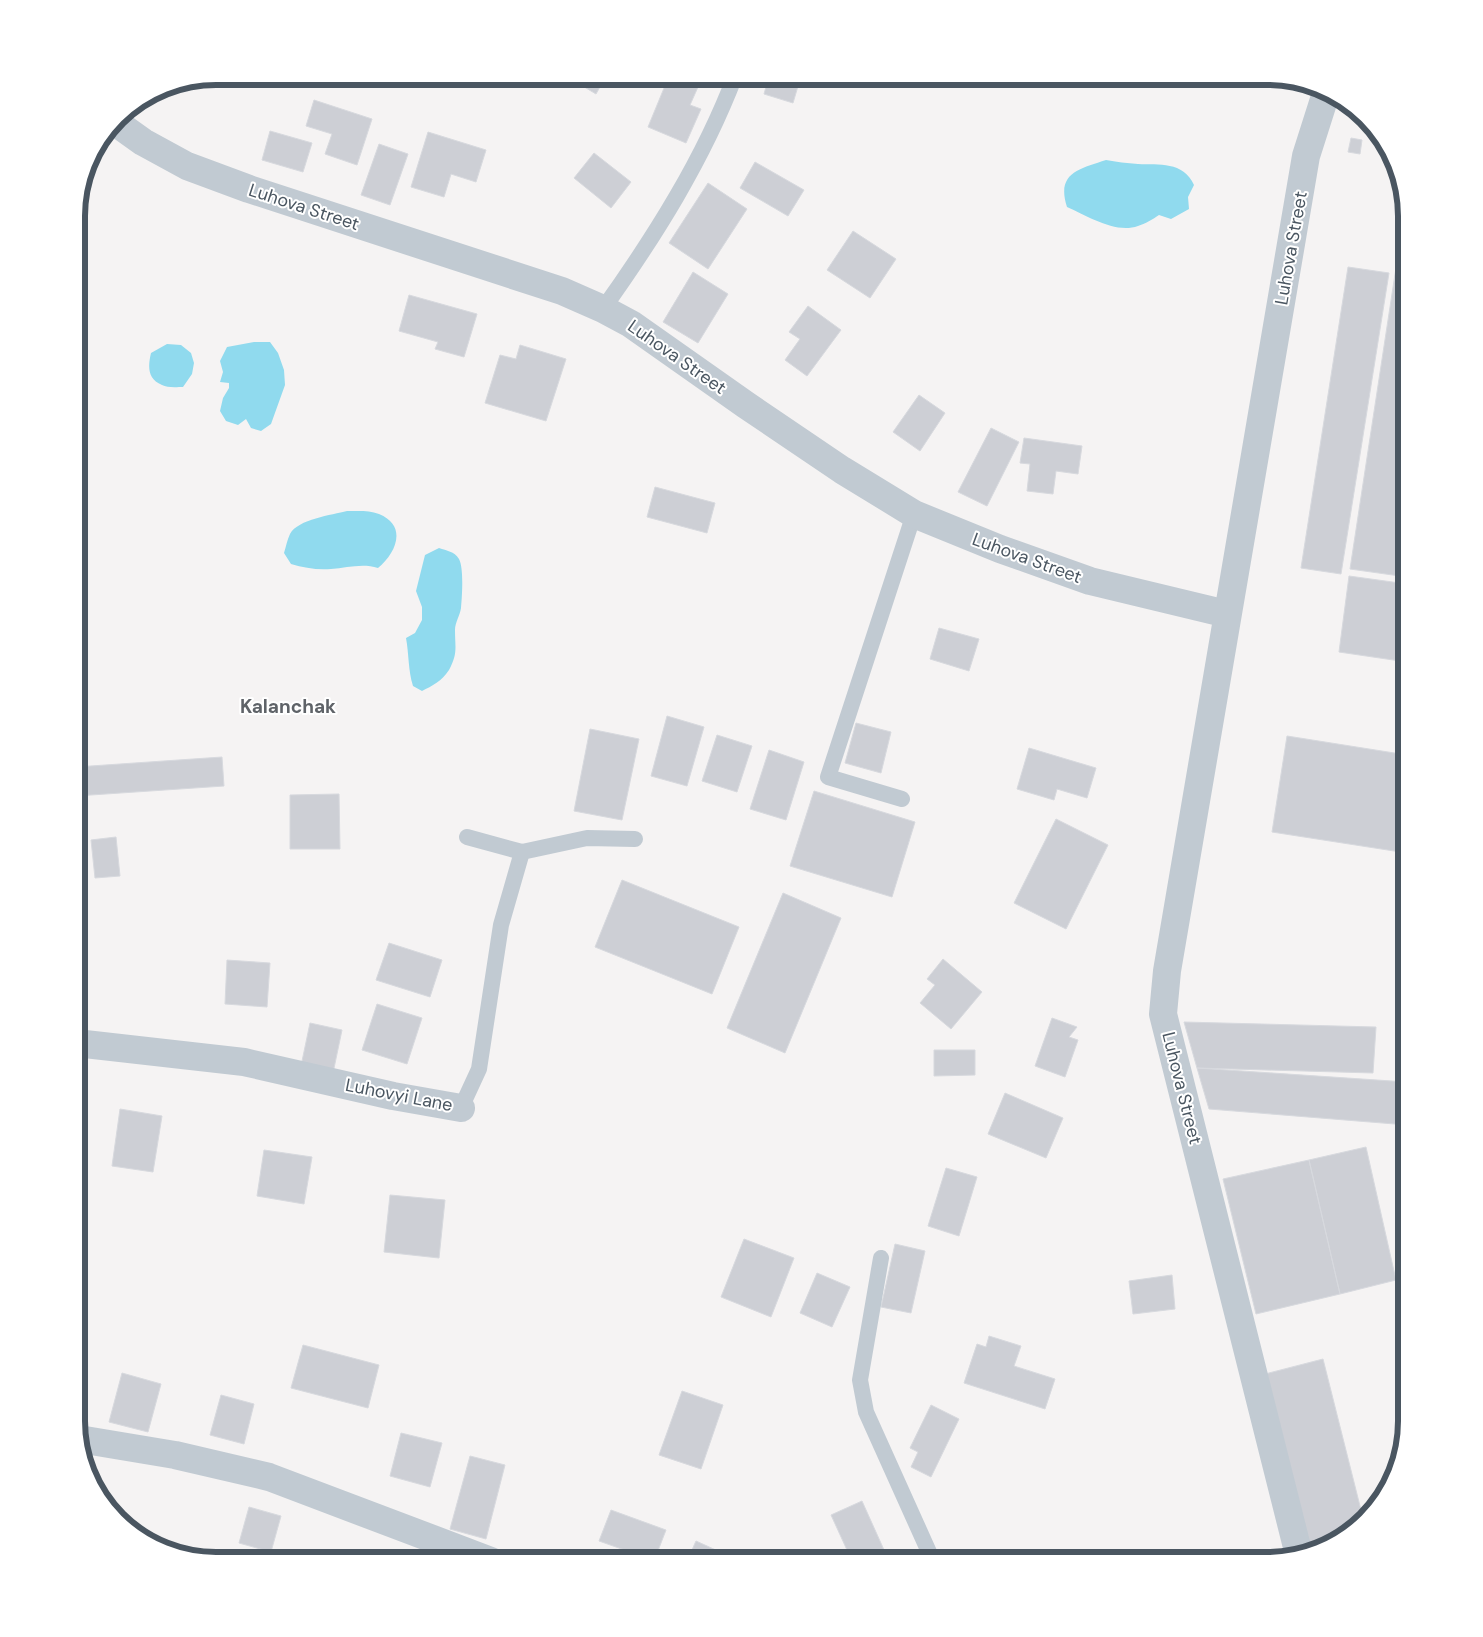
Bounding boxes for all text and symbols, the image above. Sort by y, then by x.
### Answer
street label: Luhova Street [246,178,362,236]
street label: Luhova Street [1269,189,1313,307]
street label: Luhova Street [623,314,731,400]
street label: Luhova Street [969,527,1085,589]
district label: Kalanchak [240,694,336,719]
street label: Luhova Street [1156,1029,1208,1147]
street label: Luhovyi Lane [343,1073,455,1117]

